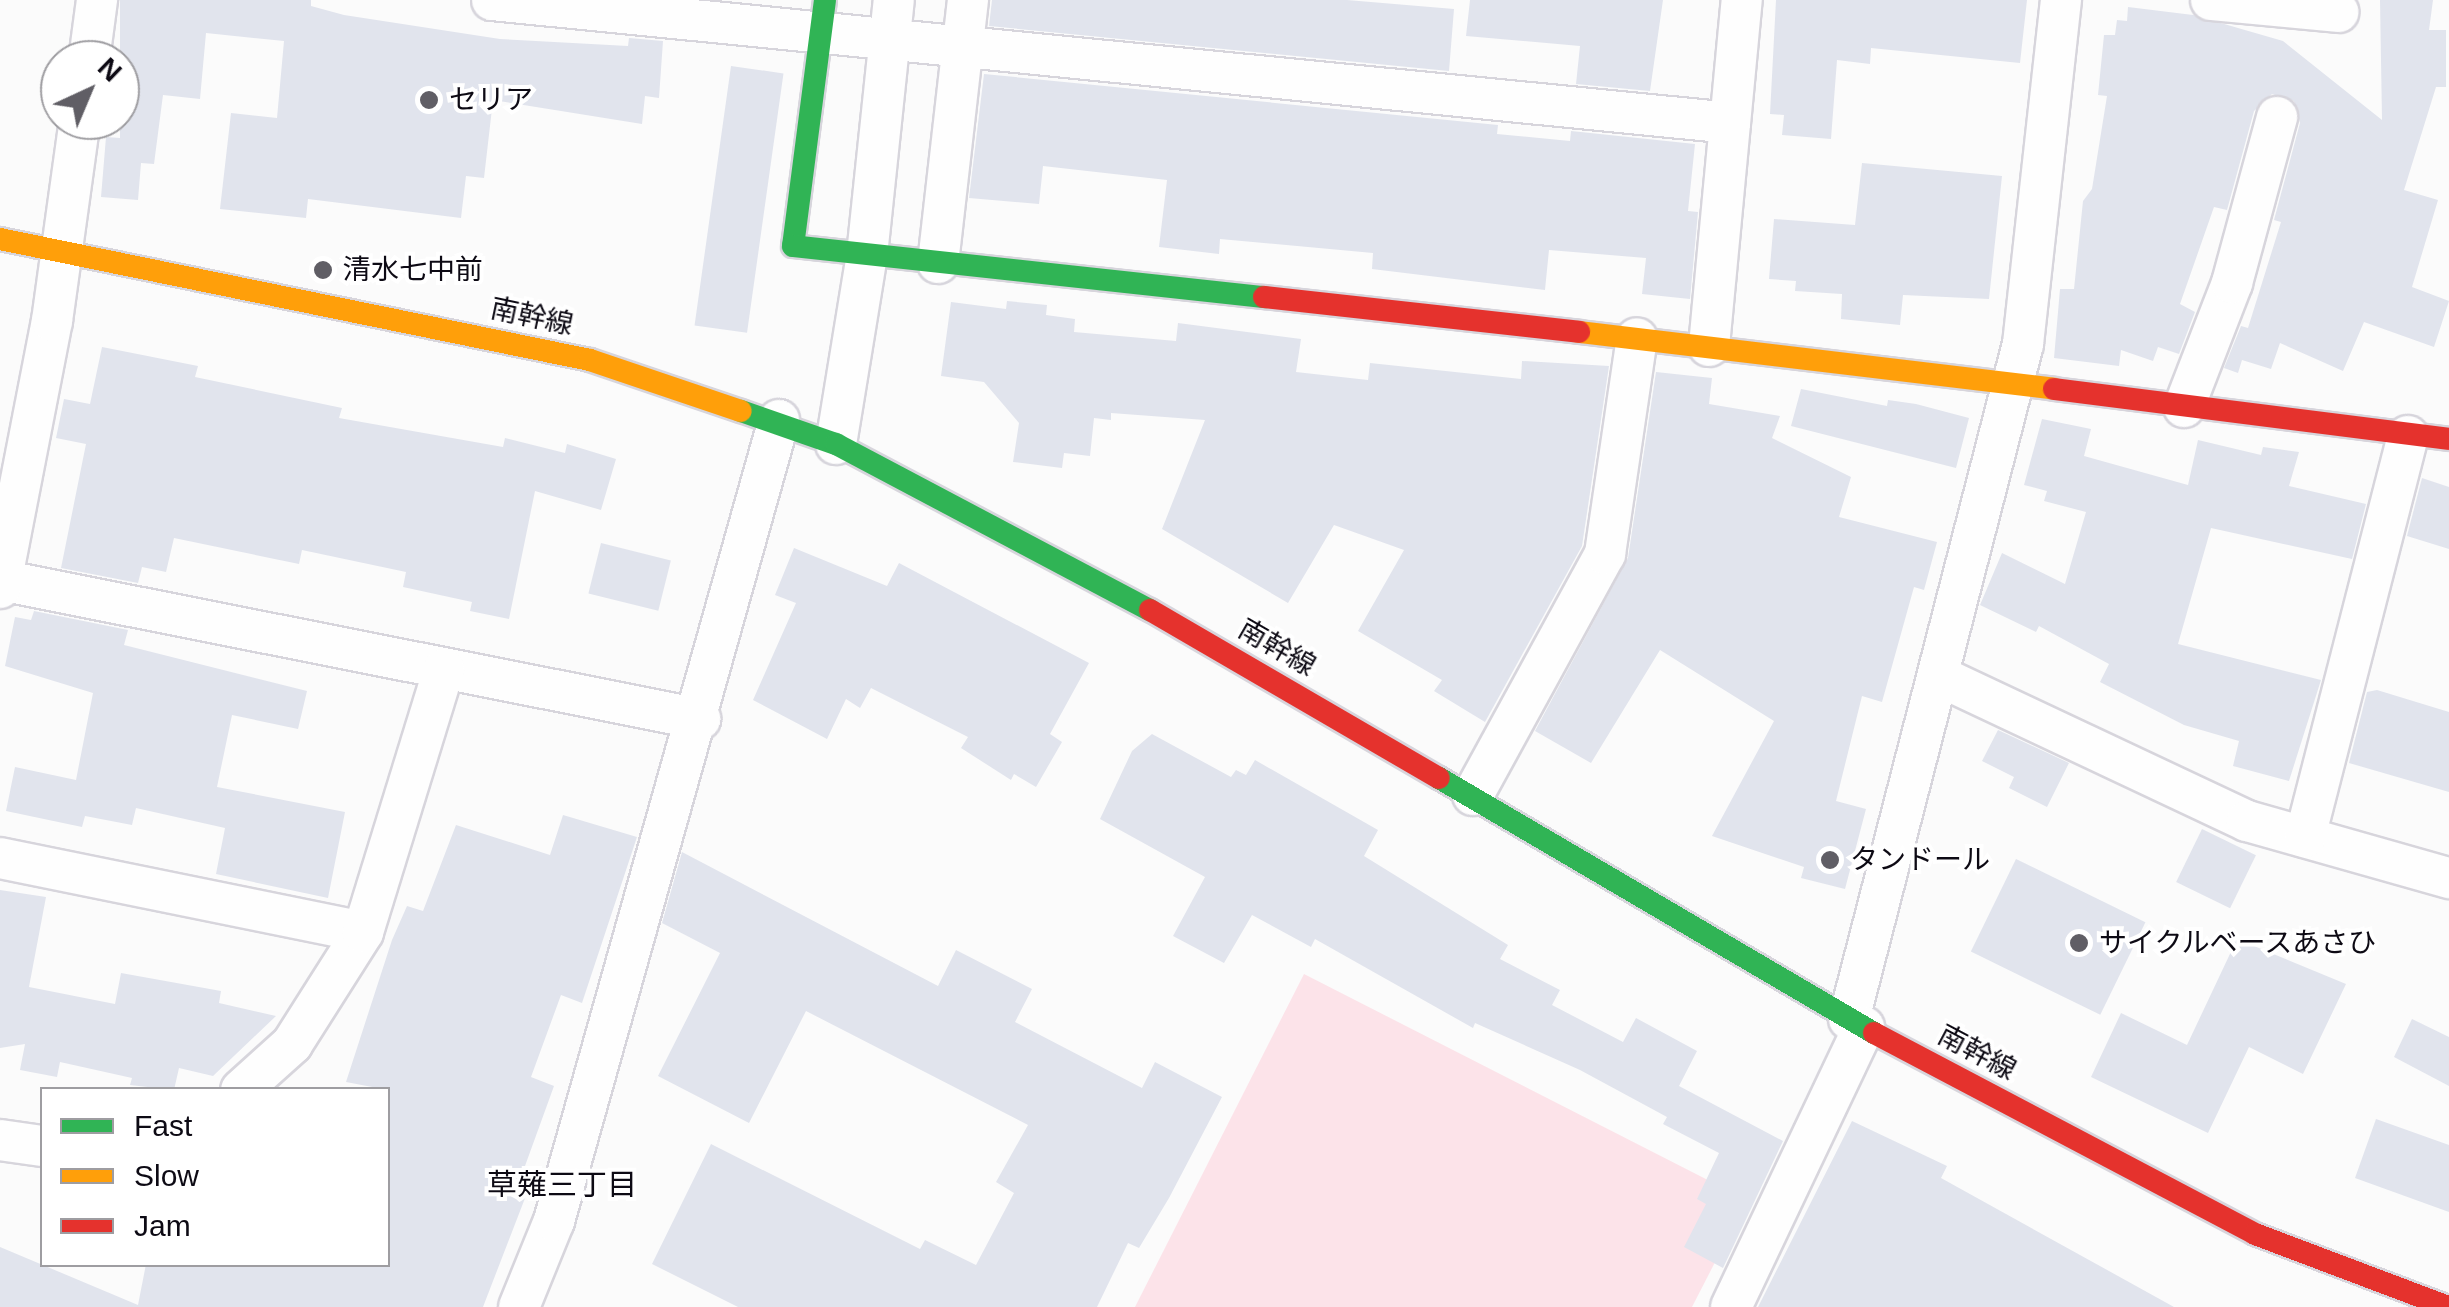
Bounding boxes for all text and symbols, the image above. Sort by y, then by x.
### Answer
north arrow [40,40,140,140]
text: N [92,51,128,88]
place label: セリア [449,83,533,117]
marker: セリア [418,89,440,111]
place label: 清水七中前 [343,253,483,287]
marker: 清水七中前 [312,259,334,281]
street label: 南幹線 [487,292,577,342]
street label: 南幹線 [1232,612,1322,684]
place label: タンドール [1850,843,1990,877]
marker: タンドール [1819,849,1841,871]
place label: サイクルベースあさひ [2099,926,2379,960]
marker: サイクルベースあさひ [2068,932,2090,954]
street label: 南幹線 [1932,1018,2022,1088]
legend [40,1087,390,1267]
text: Fast [134,1109,192,1142]
text: Slow [134,1159,199,1192]
district label: 草薙三丁目 [487,1167,637,1203]
text: Jam [134,1209,191,1242]

